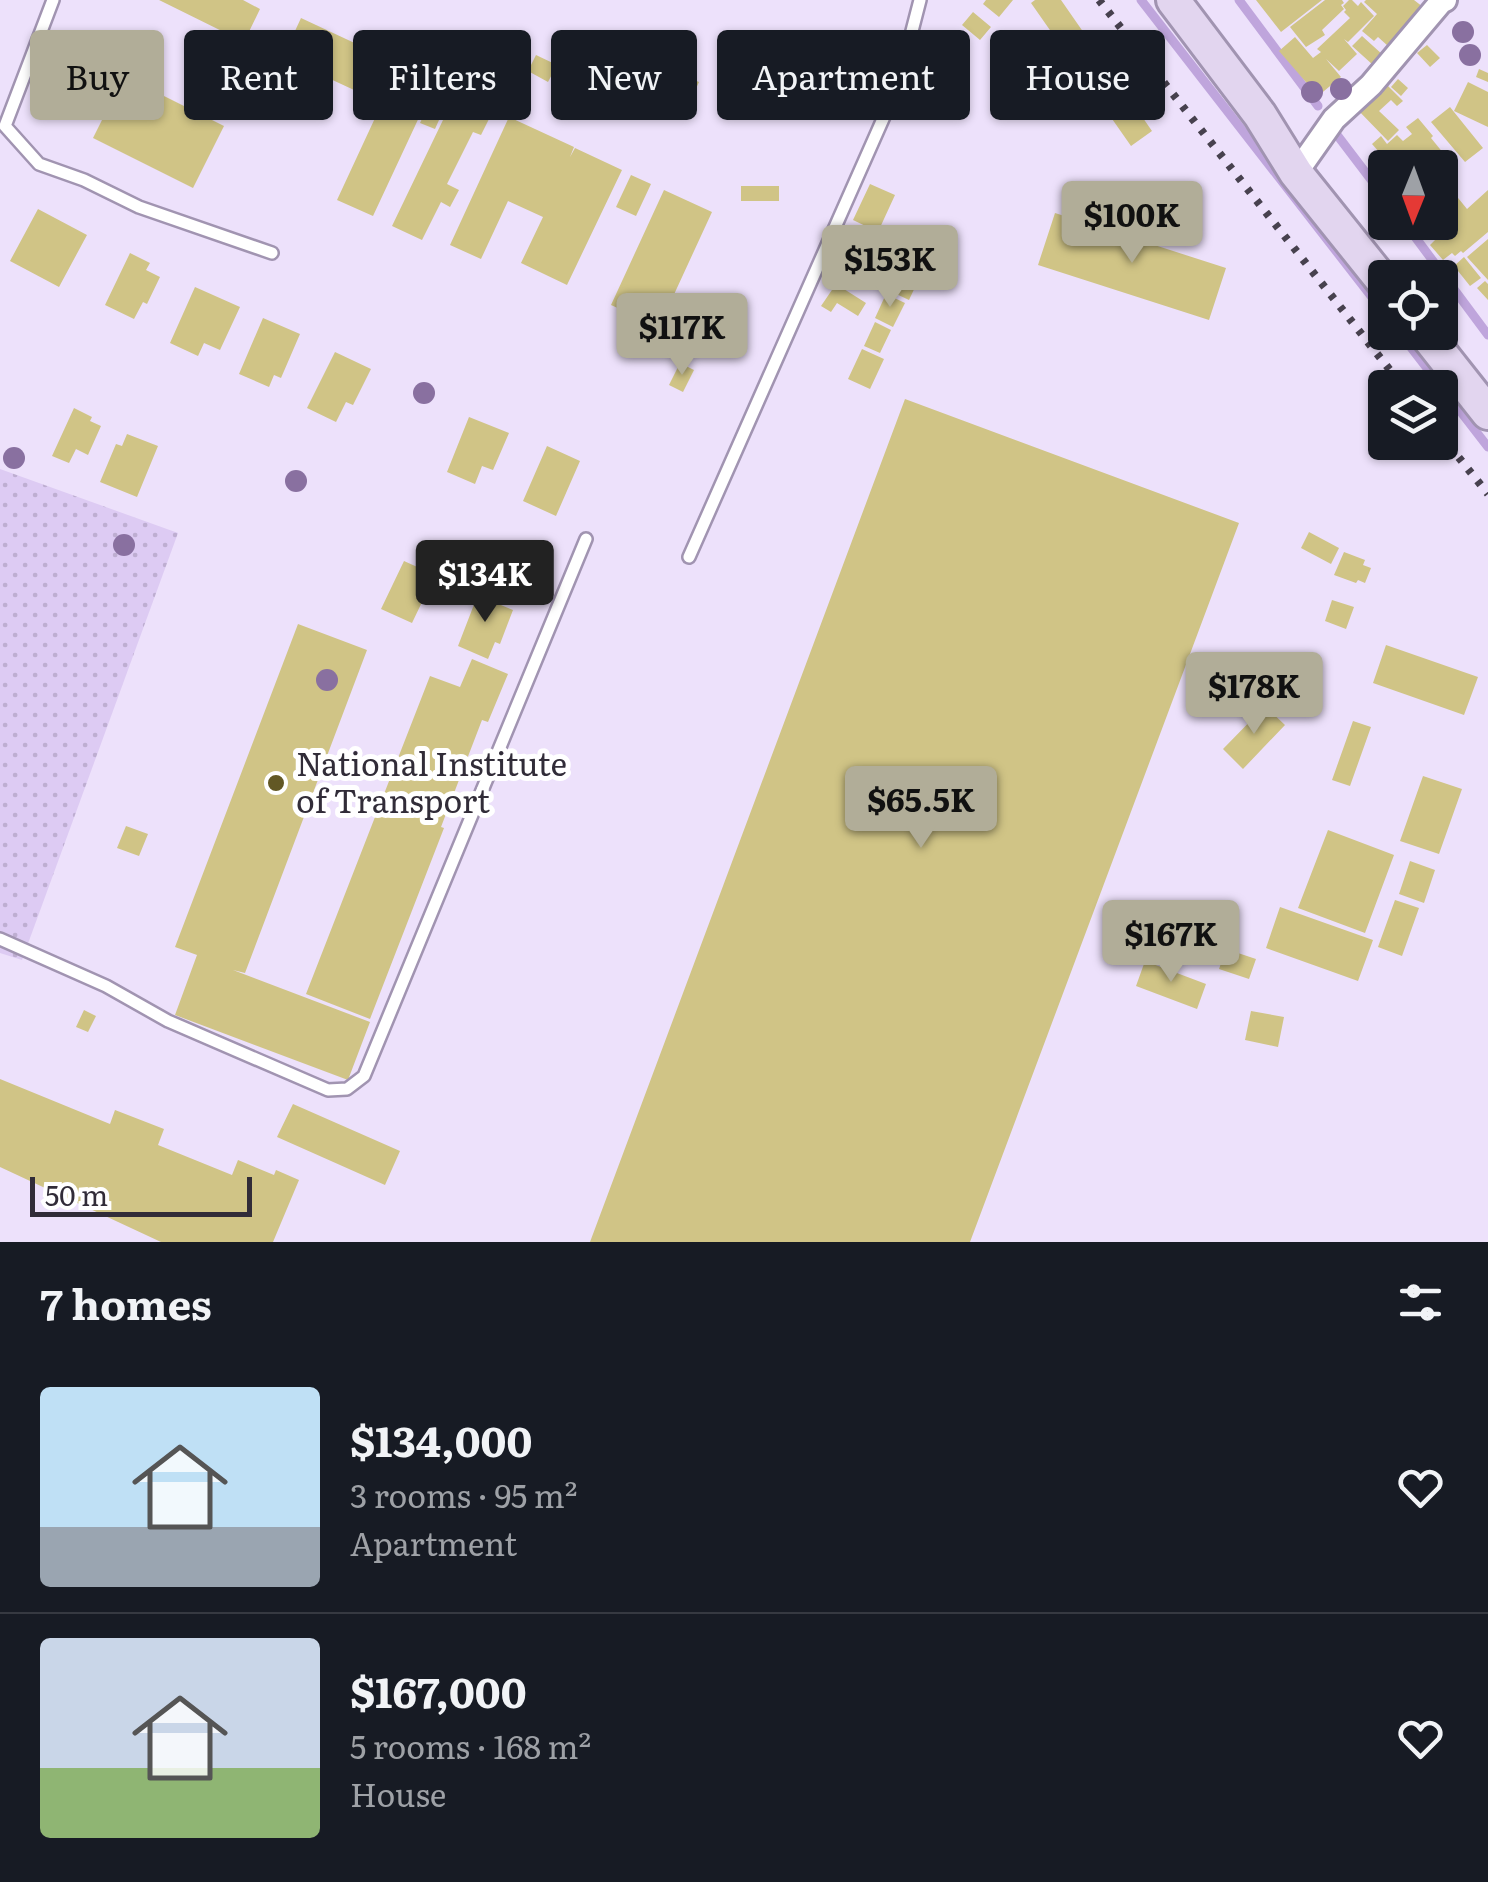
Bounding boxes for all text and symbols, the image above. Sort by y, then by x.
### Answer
chip: Buy [30,30,164,120]
chip: Rent [184,30,333,120]
chip: Filters [353,30,531,120]
chip: New [551,30,697,120]
chip: Apartment [717,30,970,120]
chip: House [990,30,1165,120]
north arrow [1368,150,1458,240]
map controls [1368,150,1458,460]
pin: $100K [1062,181,1202,266]
text: $100K [1084,189,1180,237]
pin: $153K [820,225,960,310]
text: $153K [844,233,936,281]
button: locate [1368,260,1458,350]
pin: $117K [612,293,752,378]
text: $117K [638,301,726,349]
button: layers [1368,370,1458,460]
pin: $134K [415,540,555,625]
text: $134K [438,548,532,596]
pin: $178K [1184,652,1324,737]
text: $178K [1208,660,1300,708]
place label: National Institute of Transport [296,738,567,823]
pin: $65.5K [840,766,1002,851]
marker: National Institute of Transport [265,772,287,794]
text: $65.5K [867,774,975,822]
pin: $167K [1101,900,1241,985]
text: $167K [1124,908,1218,956]
scale bar [30,1172,252,1216]
text: 50 m [45,1173,108,1215]
text: 7 homes [40,1271,212,1333]
icon: filters [1393,1275,1448,1330]
text: $134,000 [350,1408,532,1470]
icon: home [120,1427,240,1547]
icon: heart [1393,1460,1448,1515]
text: 3 rooms · 95 m² [350,1470,578,1518]
text: Apartment [350,1518,517,1566]
text: $167,000 [350,1659,527,1721]
icon: home [120,1678,240,1798]
icon: heart [1393,1711,1448,1766]
text: 5 rooms · 168 m² [350,1721,591,1769]
text: House [350,1769,446,1817]

